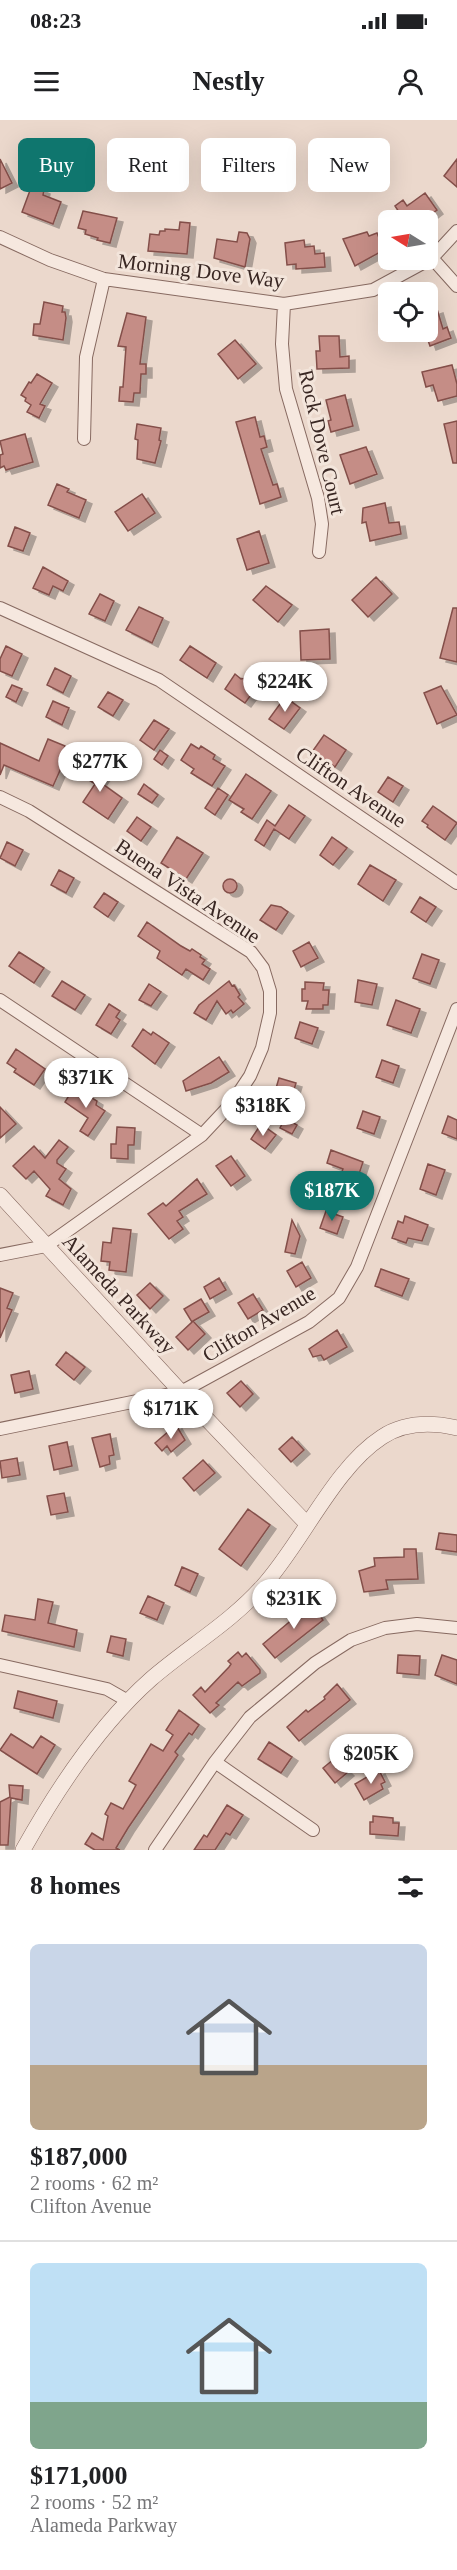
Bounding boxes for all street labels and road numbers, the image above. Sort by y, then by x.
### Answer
street label: Morning Dove Way [117,249,286,293]
street label: Rock Dove Court [294,367,350,517]
street label: Clifton Avenue [292,741,410,833]
street label: Buena Vista Avenue [111,834,265,948]
street label: Alameda Parkway [58,1229,181,1359]
street label: Clifton Avenue [198,1281,320,1367]

